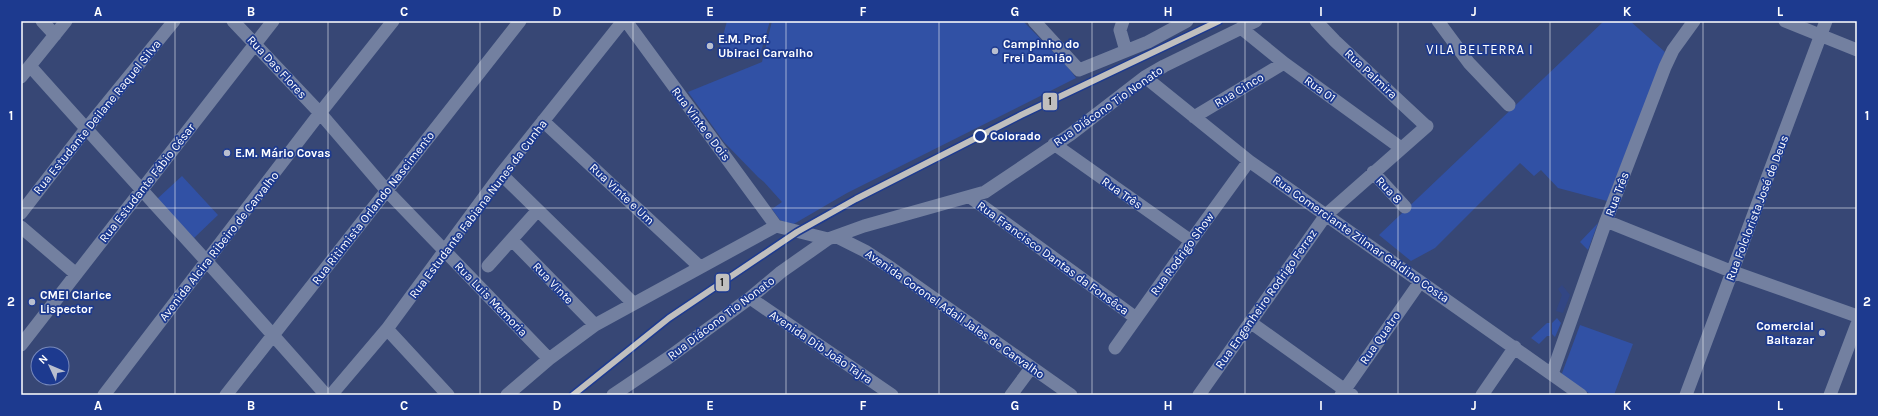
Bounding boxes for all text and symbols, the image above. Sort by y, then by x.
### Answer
text: A [94,4,102,19]
text: B [247,4,255,19]
text: C [400,4,408,19]
text: D [553,4,562,19]
text: E [706,4,714,19]
text: F [859,4,867,19]
text: G [1011,4,1019,19]
text: H [1163,4,1173,19]
text: I [1319,4,1323,19]
text: J [1471,4,1477,19]
text: K [1623,4,1632,19]
text: L [1777,4,1784,19]
place label: E.M. Prof. Ubiraci Carvalho [718,32,813,60]
street label: Rua Das Flores [244,33,310,101]
street label: Rua Estudante Deilane Raquel Silva [30,37,164,197]
place label: Campinho do Frei Damião [1003,37,1079,65]
marker: E.M. Prof. Ubiraci Carvalho [705,41,715,51]
district label: VILA BELTERRA I [1426,42,1534,57]
marker: Campinho do Frei Damião [990,46,1000,56]
street label: Rua Palmira [1342,46,1400,102]
street label: Rua Diácono Tio Nonato [1051,63,1165,149]
street label: Rua Cinco [1212,70,1266,110]
street label: Rua 01 [1302,73,1338,105]
street label: Rua Vinte e Dois [669,84,733,164]
line badge: 1 [1042,92,1058,111]
text: 1 [1048,95,1052,108]
text: 1 [9,108,13,123]
text: 1 [1865,108,1869,123]
street label: Rua Estudante Fabiana Nunes da Cunha [406,117,550,301]
street label: Rua Estudante Fábio César [96,120,198,245]
street label: Rua Ritimista Orlando Nascimento [309,129,437,287]
marker: Colorado [973,129,987,143]
place label: Colorado [990,129,1041,143]
street label: Rua Folclorista José de Deus [1723,133,1791,283]
place label: E.M. Mário Covas [235,146,331,160]
marker: E.M. Mário Covas [222,148,232,158]
street label: Rua Vinte e Um [587,160,657,228]
street label: Avenida Alcira Ribeiro de Carvalho [156,168,282,324]
street label: Rua Três [1602,170,1632,218]
street label: Rua Comerciante Zilmar Galdino Costa [1270,172,1452,306]
street label: Rua Três [1099,174,1145,212]
street label: Rua 8 [1373,174,1405,206]
street label: Rua Francisco Dantas da Fonsêca [975,198,1131,318]
street label: Rua Rodrigo Show [1147,210,1217,298]
street label: Rua Engenheiro Rodrigo Ferraz [1212,226,1320,371]
street label: Avenida Coronel Adail Jales de Carvalho [863,246,1047,382]
street label: Rua Luis Memoria [452,259,530,339]
street label: Rua Vinte [530,259,576,307]
street label: Rua Diácono Tio Nonato [665,273,777,363]
line badge: 1 [715,273,730,292]
text: 1 [720,276,724,289]
place label: CMEI Clarice Lispector [40,288,111,316]
text: 2 [7,294,15,309]
text: 2 [1863,294,1871,309]
marker: CMEI Clarice Lispector [27,297,37,307]
street label: Avenida Dib João Tajra [767,307,875,387]
street label: Rua Quatro [1357,309,1403,367]
place label: Comercial Baltazar [1756,319,1814,347]
marker: Comercial Baltazar [1817,328,1827,338]
north arrow [30,346,70,386]
text: N [36,352,51,367]
text: A [94,398,102,413]
text: B [247,398,255,413]
text: C [400,398,408,413]
text: D [553,398,562,413]
text: E [706,398,714,413]
text: F [859,398,867,413]
text: G [1011,398,1019,413]
text: H [1163,398,1173,413]
text: I [1319,398,1323,413]
text: J [1471,398,1477,413]
text: K [1623,398,1632,413]
text: L [1777,398,1784,413]

